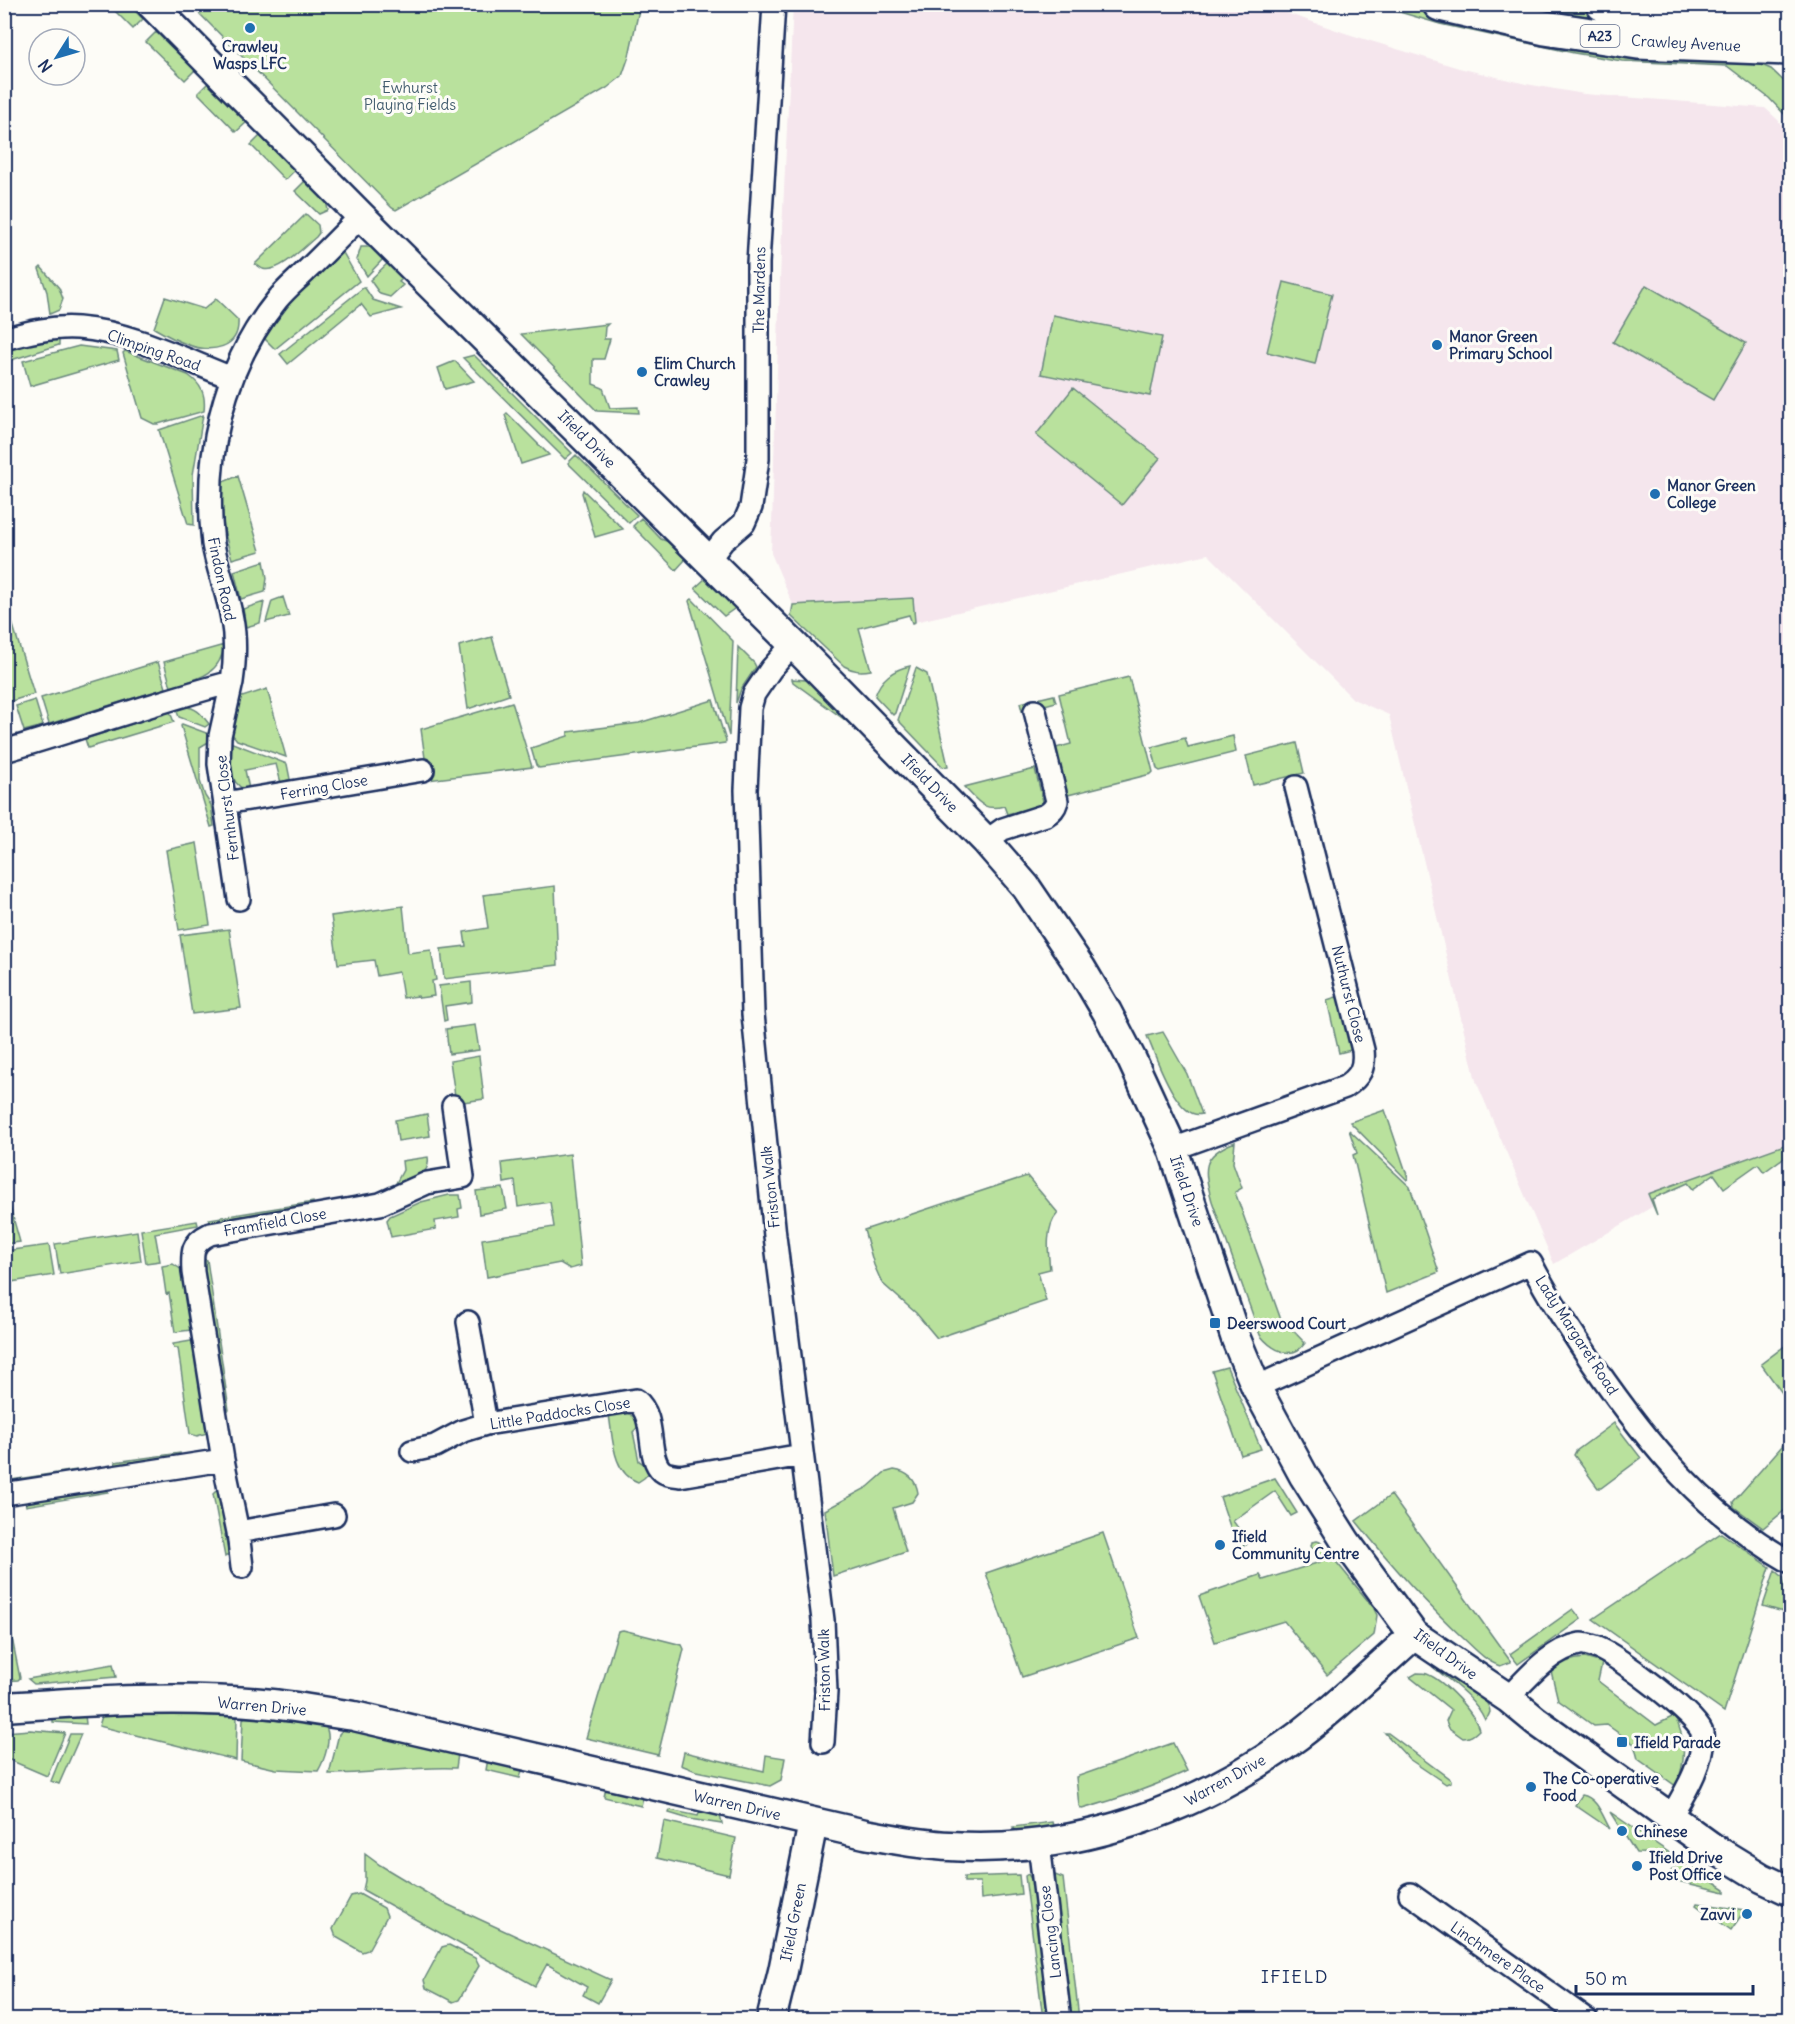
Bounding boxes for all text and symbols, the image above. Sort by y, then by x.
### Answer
marker: Crawley Wasps LFC [243,21,257,35]
road number: A23 [1580,25,1620,47]
north arrow [27,27,87,87]
street label: Crawley Avenue [1631,31,1741,55]
place label: Crawley Wasps LFC [213,37,287,74]
text: N [34,56,56,76]
park label: Ewhurst Playing Fields [364,78,456,114]
street label: The Mardens [749,246,769,334]
street label: Climping Road [105,325,203,375]
place label: Manor Green Primary School [1449,327,1552,364]
marker: Manor Green Primary School [1430,338,1444,352]
place label: Elim Church Crawley [654,354,736,391]
marker: Elim Church Crawley [635,365,649,379]
street label: Ifield Drive [554,406,620,472]
place label: Manor Green College [1667,476,1756,513]
marker: Manor Green College [1648,487,1662,501]
street label: Findon Road [204,535,240,623]
street label: Ifield Drive [897,750,963,816]
street label: Fernhurst Close [211,754,243,862]
street label: Ferring Close [279,770,369,804]
street label: Nuthurst Close [1328,943,1370,1045]
street label: Friston Walk [756,1145,784,1229]
street label: Ifield Drive [1166,1153,1208,1229]
street label: Framfield Close [222,1204,328,1240]
street label: Lady Margaret Road [1531,1272,1623,1398]
place label: Deerswood Court [1227,1314,1347,1333]
marker: Deerswood Court [1208,1316,1222,1330]
street label: Little Paddocks Close [488,1392,632,1434]
place label: Ifield Community Centre [1232,1527,1359,1564]
marker: Ifield Community Centre [1213,1538,1227,1552]
street label: Ifield Drive [1411,1625,1481,1683]
street label: Friston Walk [814,1628,834,1711]
street label: Warren Drive [217,1693,307,1719]
place label: Ifield Parade [1634,1733,1721,1752]
marker: Ifield Parade [1615,1735,1629,1749]
street label: Warren Drive [1181,1750,1269,1810]
place label: The Co-operative Food [1543,1769,1659,1805]
marker: The Co-operative Food [1524,1780,1538,1794]
street label: Warren Drive [691,1786,783,1824]
place label: Chinese [1634,1822,1688,1841]
marker: Chinese [1615,1824,1629,1838]
place label: Ifield Drive Post Office [1649,1848,1723,1884]
marker: Ifield Drive Post Office [1630,1859,1644,1873]
street label: Ifield Green [776,1881,810,1963]
street label: Lancing Close [1035,1884,1065,1980]
place label: Zavvi [1700,1905,1735,1924]
marker: Zavvi [1740,1907,1754,1921]
street label: Linchmere Place [1447,1917,1549,1997]
scale bar [1576,1958,1753,1996]
district label: IFIELD [1261,1965,1329,1988]
text: 50 m [1585,1967,1627,1990]

